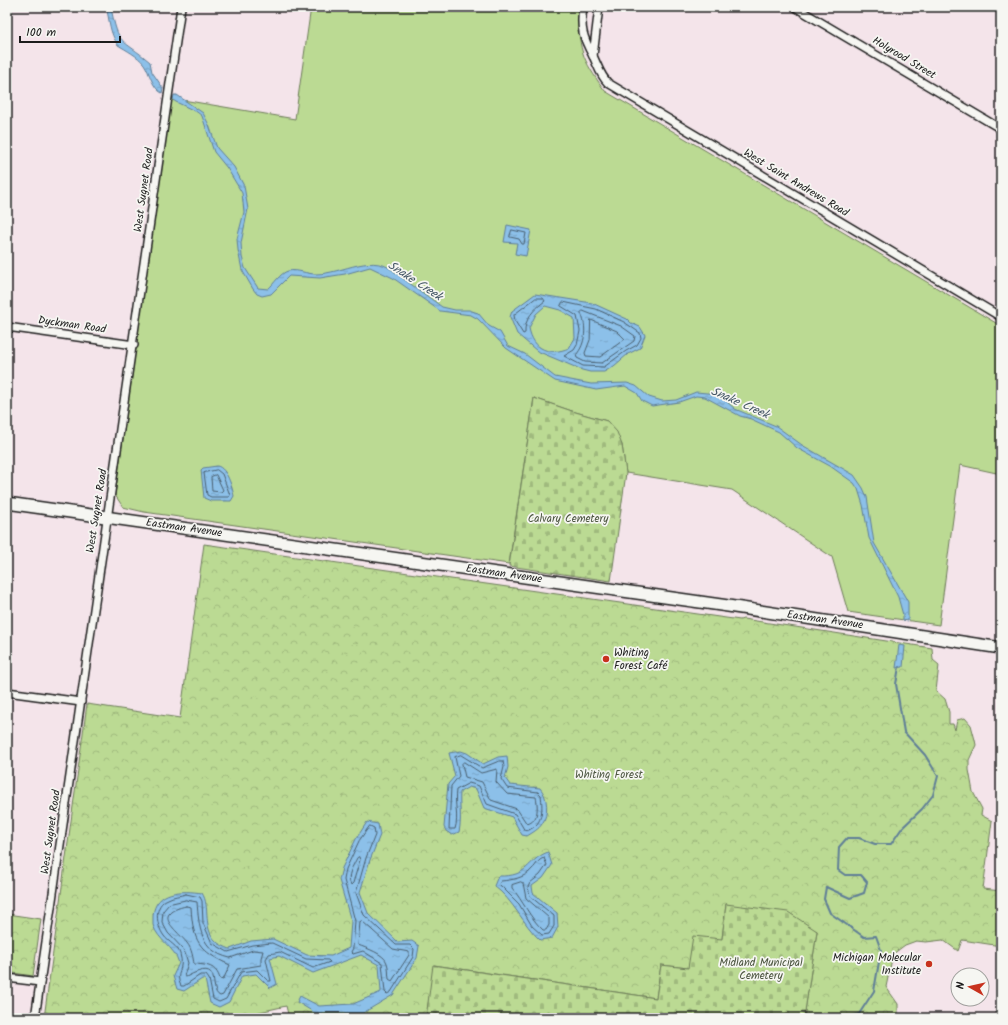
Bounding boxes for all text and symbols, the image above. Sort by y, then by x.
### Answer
scale bar [20,18,120,44]
text: 100 m [26,23,57,42]
street label: Holyrood Street [869,32,940,85]
street label: West Saint Andrews Road [740,144,853,222]
street label: West Sugnet Road [129,146,159,233]
water label: Snake Creek [384,256,448,307]
street label: Dyckman Road [37,311,108,339]
water label: Snake Creek [708,382,774,425]
street label: West Sugnet Road [81,467,113,554]
park label: Calvary Cemetery [528,510,609,528]
street label: Eastman Avenue [145,514,223,542]
street label: Eastman Avenue [465,560,543,588]
street label: Eastman Avenue [786,606,864,634]
place label: Whiting Forest Café [614,644,669,675]
marker: Whiting Forest Café [601,654,611,664]
park label: Whiting Forest [575,766,644,784]
street label: West Sugnet Road [36,788,66,875]
place label: Michigan Molecular Institute [833,949,922,980]
park label: Midland Municipal Cemetery [719,954,803,985]
marker: Michigan Molecular Institute [924,959,934,969]
north arrow [950,967,990,1007]
text: N [952,981,970,990]

